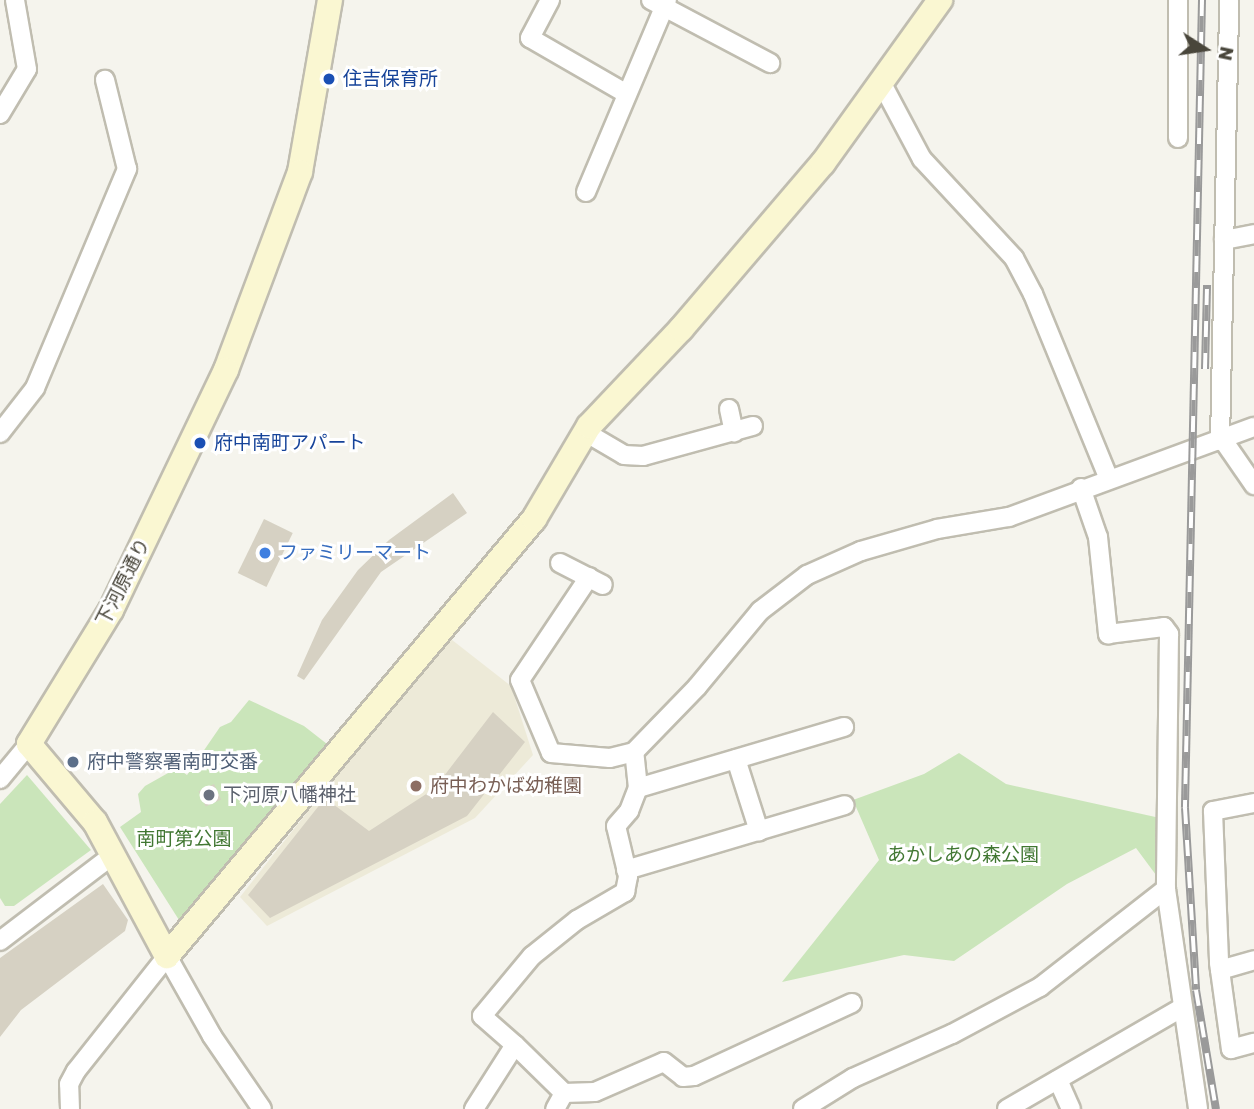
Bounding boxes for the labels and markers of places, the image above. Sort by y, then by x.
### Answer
place label: 住吉保育所 [343,68,438,90]
marker: 住吉保育所 [321,71,337,87]
place label: 府中南町アパート [214,432,366,454]
marker: 府中南町アパート [192,435,208,451]
place label: ファミリーマート [279,542,431,564]
marker: ファミリーマート [257,545,273,561]
place label: 府中警察署南町交番 [87,751,258,773]
marker: 府中警察署南町交番 [65,754,81,770]
place label: 府中わかば幼稚園 [430,775,582,797]
marker: 府中わかば幼稚園 [408,778,424,794]
place label: 下河原八幡神社 [223,784,356,806]
marker: 下河原八幡神社 [201,787,217,803]

